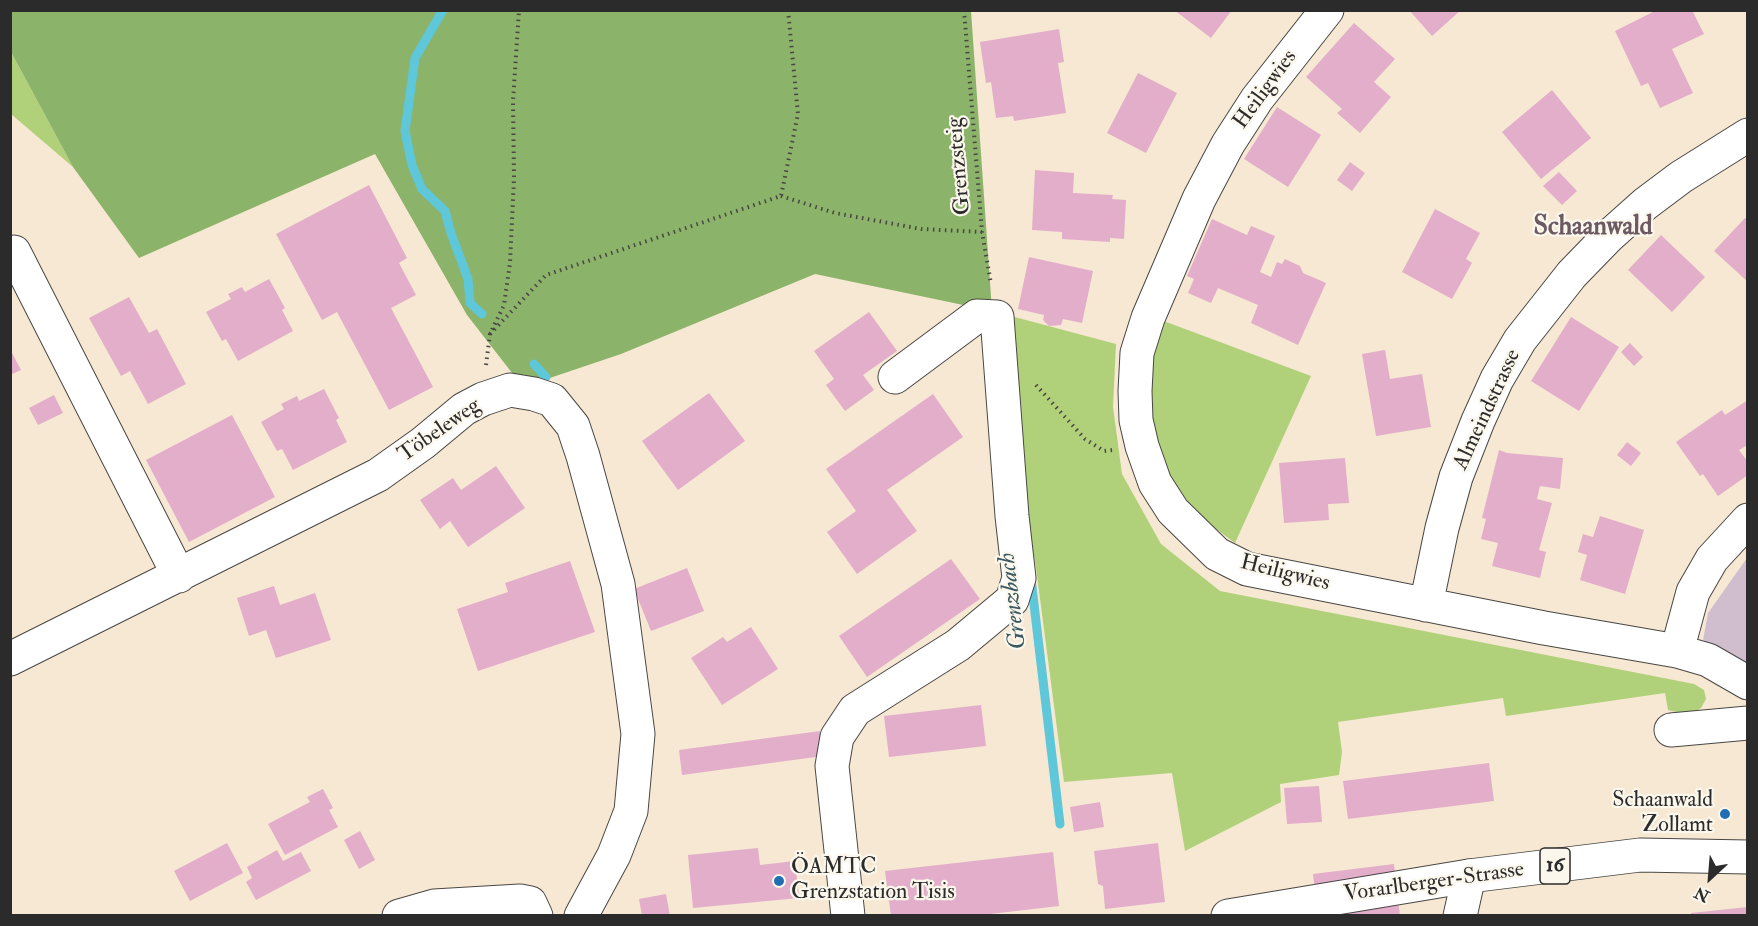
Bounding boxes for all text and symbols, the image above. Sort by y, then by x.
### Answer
street label: Heiligwies [1229,45,1303,135]
street label: Grenzsteig [943,116,977,216]
district label: Schaanwald [1533,212,1653,244]
street label: Almeindstrasse [1449,346,1527,474]
street label: Töbeleweg [394,393,486,469]
street label: Heiligwies [1238,550,1332,598]
water label: Grenzbach [994,551,1034,651]
place label: Schaanwald Zollamt [1612,788,1713,840]
marker: Schaanwald Zollamt [1718,807,1732,821]
road number: 16 [1540,848,1570,884]
north arrow [1680,848,1740,908]
place label: ÖAMTC Grenzstation Tisis [791,855,955,906]
street label: Vorarlberger-Strasse [1342,857,1526,909]
marker: ÖAMTC Grenzstation Tisis [772,874,786,888]
text: N [1691,882,1713,906]

